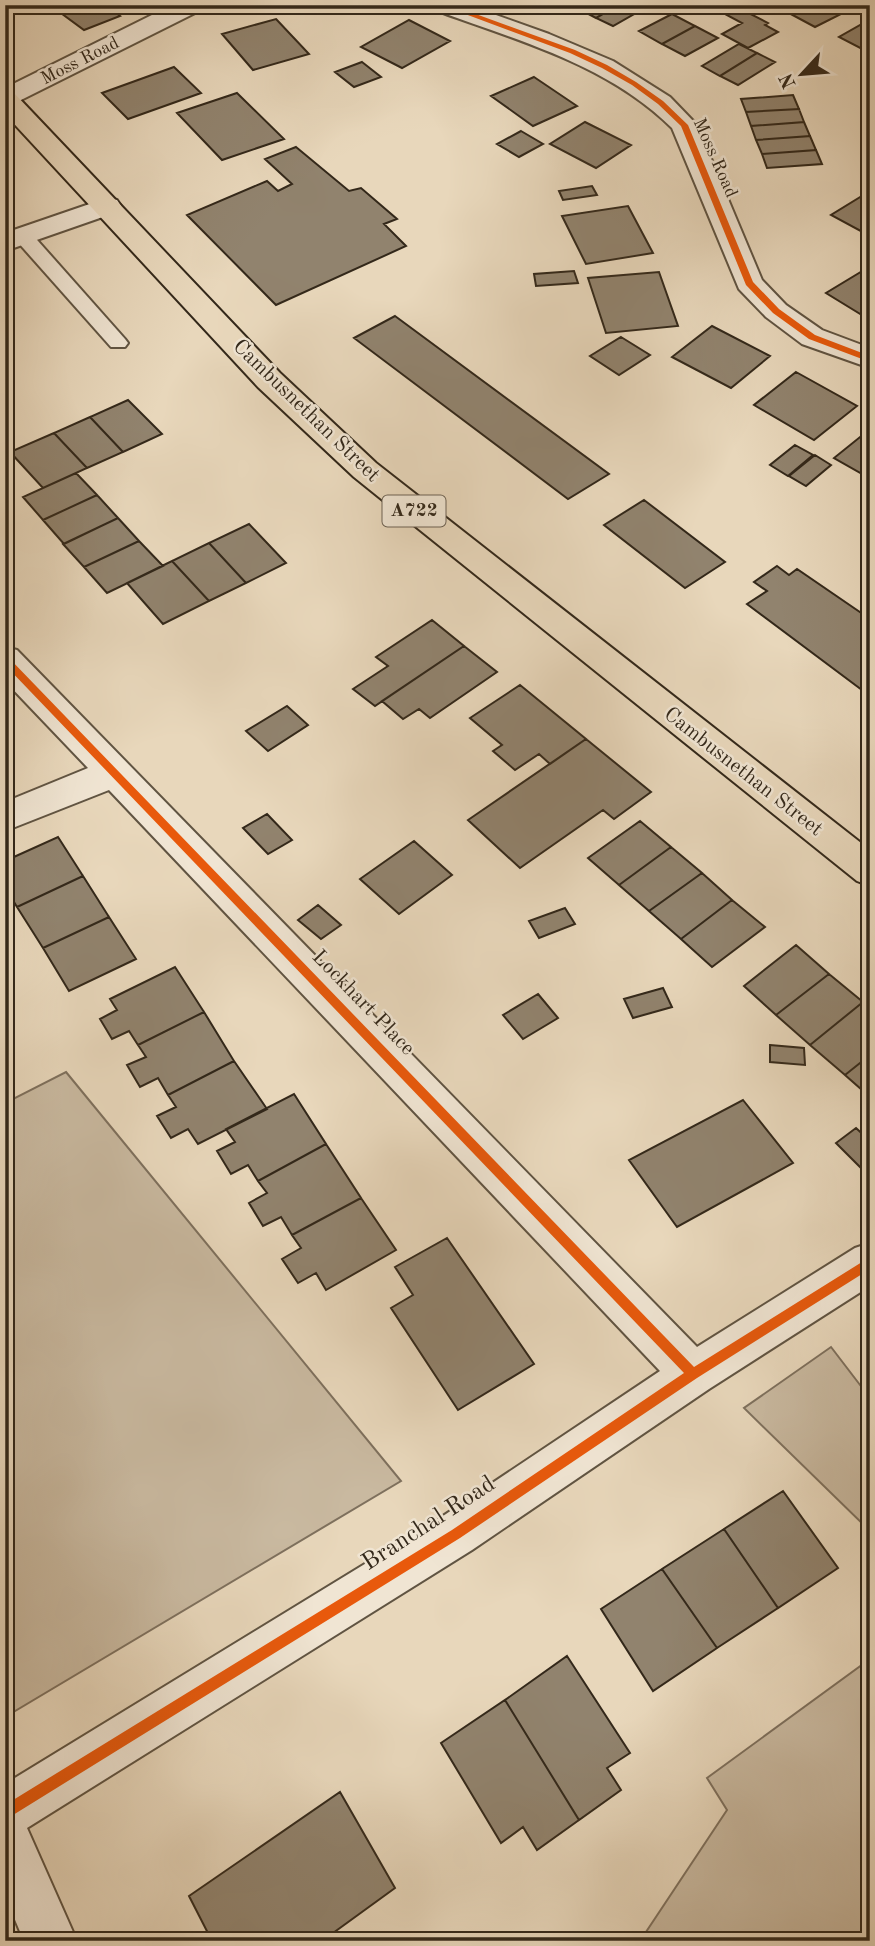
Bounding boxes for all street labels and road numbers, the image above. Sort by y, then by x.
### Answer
street label: Moss Road [38,34,122,88]
street label: Moss Road [690,116,740,200]
street label: Cambusnethan Street [228,336,384,486]
road number: A722 [382,496,446,526]
street label: Cambusnethan Street [660,704,826,840]
street label: Lockhart Place [308,946,418,1060]
street label: Branchal Road [358,1472,500,1576]

